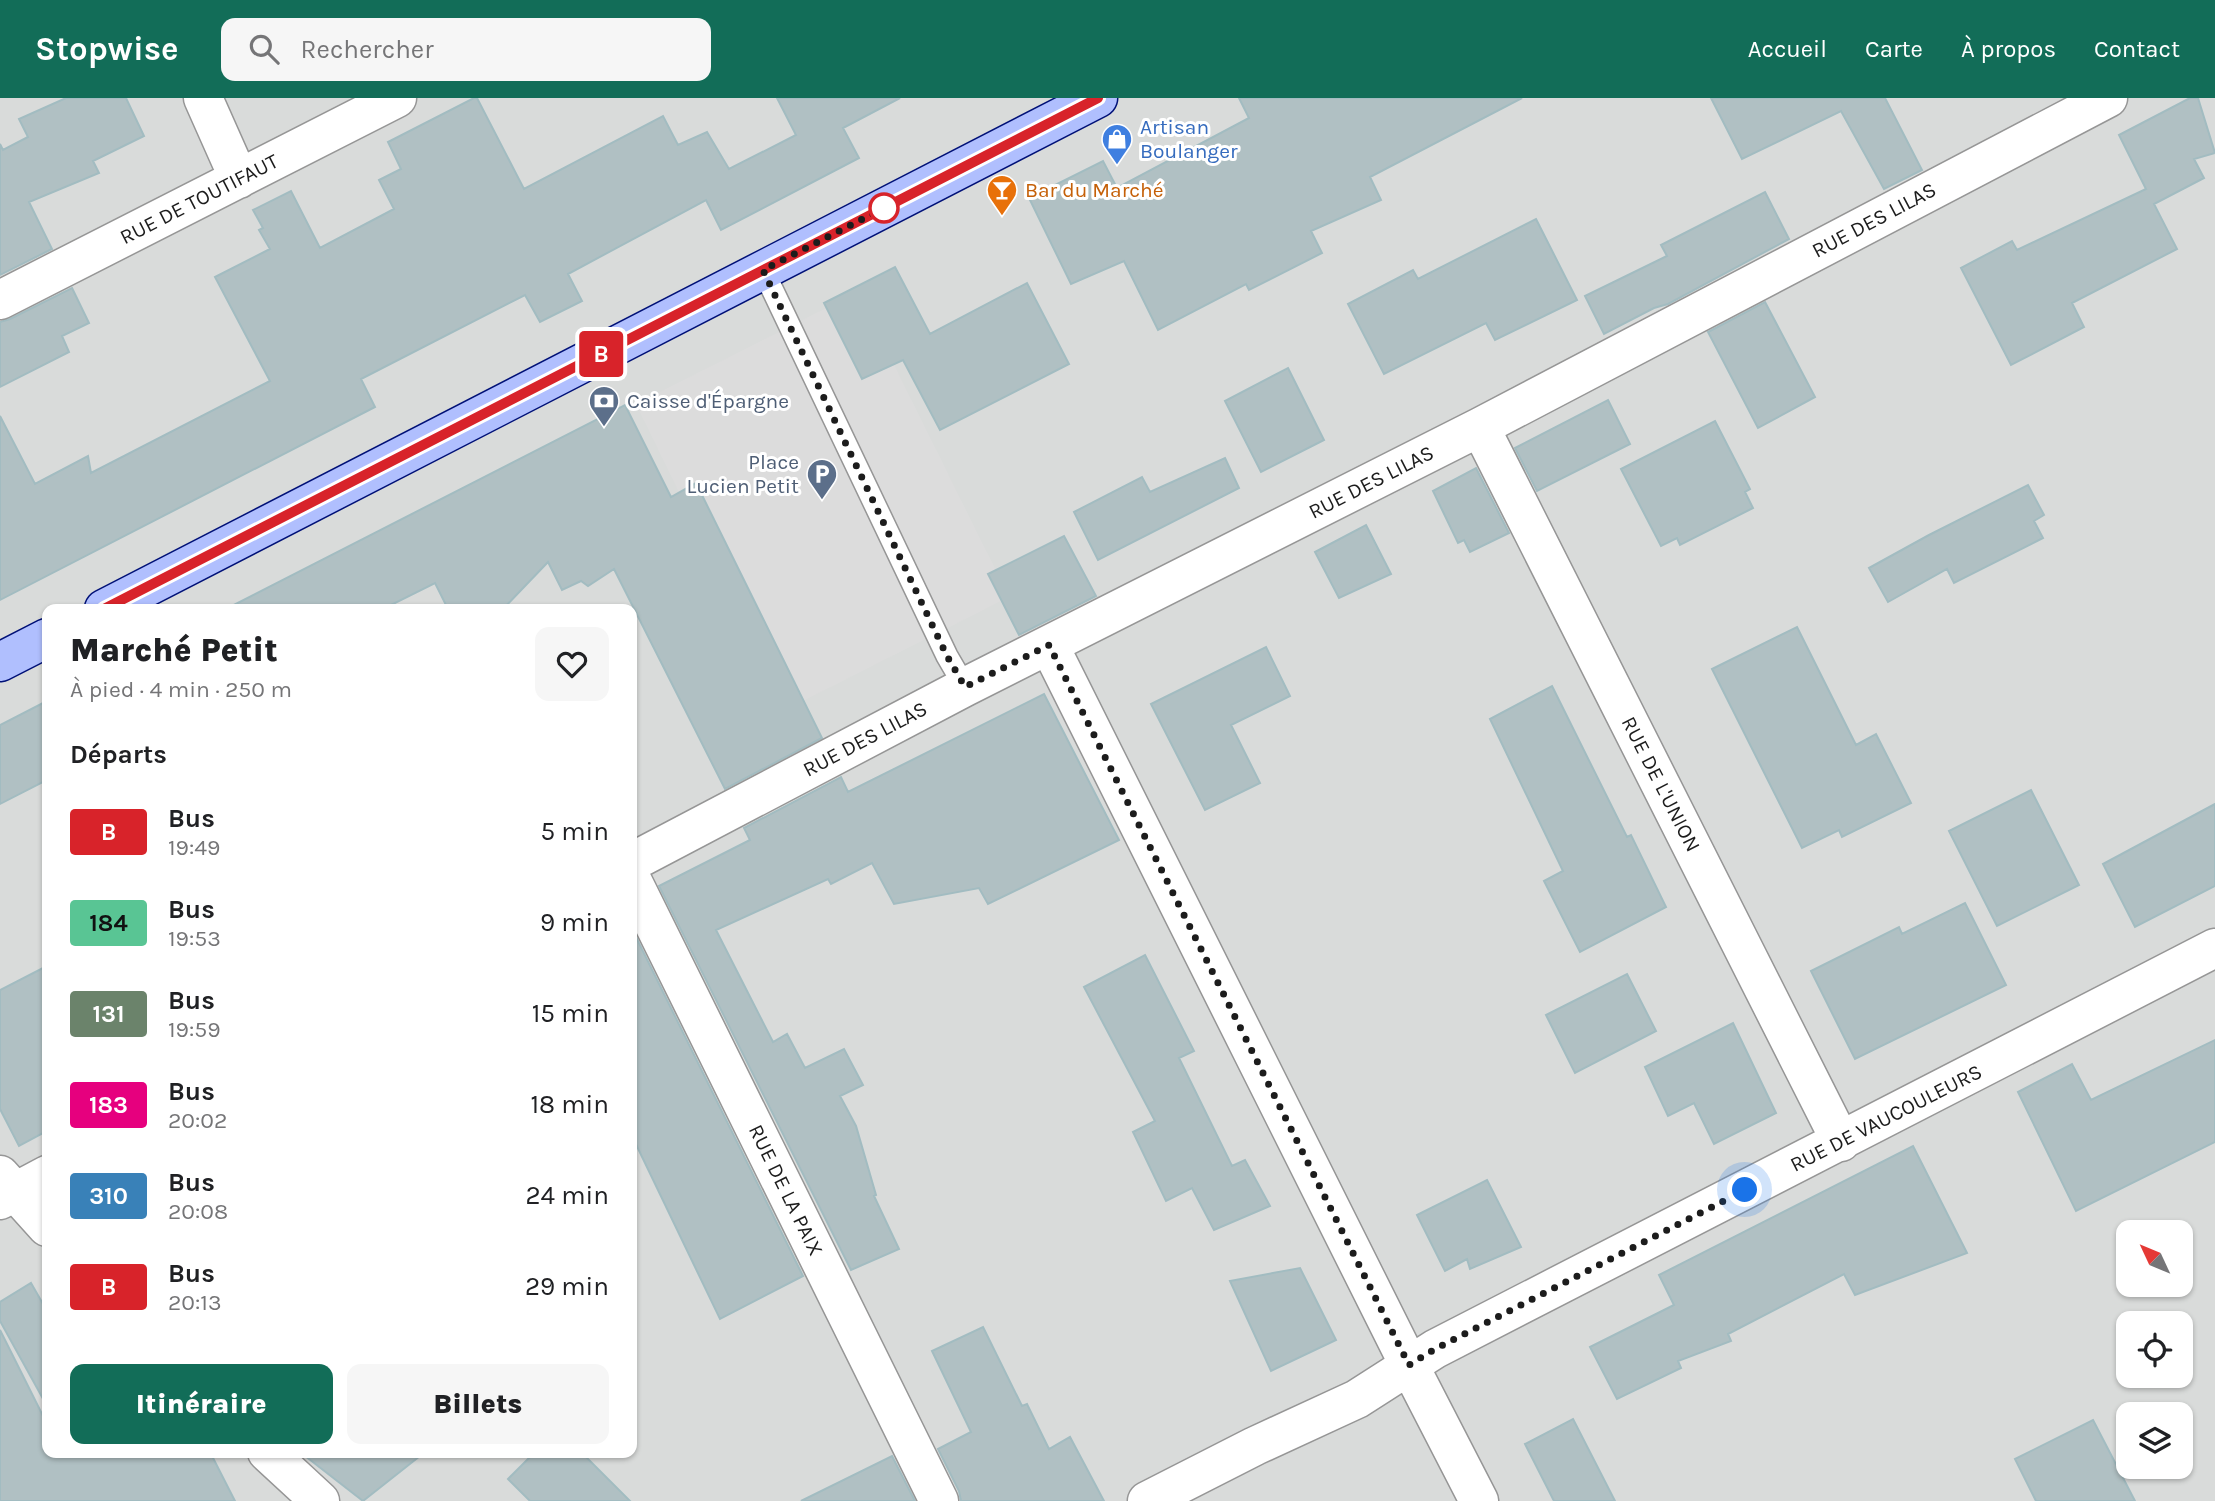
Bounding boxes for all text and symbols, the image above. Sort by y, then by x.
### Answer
search box [221,18,711,81]
text: Stopwise [35,30,179,68]
icon: search [245,30,283,68]
text: Rechercher [301,34,434,65]
text: Accueil [1748,35,1827,63]
text: Carte [1865,35,1923,63]
text: À propos [1961,35,2056,63]
text: Contact [2094,35,2180,63]
place label: Artisan Boulanger [1140,115,1238,163]
shop icon: Artisan Boulanger [1100,122,1134,166]
street label: RUE DE TOUTIFAUT [116,149,283,249]
bar icon: Bar du Marché [985,173,1019,217]
street label: RUE DES LILAS [1808,177,1940,263]
place label: Bar du Marché [1025,178,1164,202]
unlabelled marker [869,193,899,223]
line badge: B [578,331,624,377]
text: B [593,340,609,368]
bank icon: Caisse d'Épargne [587,384,621,428]
place label: Caisse d'Épargne [627,389,789,413]
street label: RUE DES LILAS [1305,440,1437,524]
place label: Place Lucien Petit [686,450,799,498]
parking icon: Place Lucien Petit [805,457,839,501]
button: heart [535,627,609,701]
text: Marché Petit [70,631,278,669]
text: À pied · 4 min · 250 m [70,676,292,703]
street label: RUE DES LILAS [799,696,931,782]
street label: RUE DE L'UNION [1617,712,1705,856]
text: Départs [70,739,167,770]
text: Bus [168,803,215,834]
text: 5 min [540,816,609,847]
text: B [101,818,116,846]
text: 19:49 [168,834,220,861]
text: Bus [168,894,215,925]
text: 9 min [540,907,609,938]
text: 184 [89,909,128,937]
text: 19:53 [168,925,221,952]
text: Bus [168,985,215,1016]
text: 15 min [532,998,609,1029]
text: 131 [92,1000,125,1028]
text: 19:59 [168,1016,221,1043]
street label: RUE DE VAUCOULEURS [1786,1059,1986,1177]
text: Bus [168,1076,215,1107]
text: 18 min [530,1089,609,1120]
text: 183 [89,1091,128,1119]
text: 20:02 [168,1107,227,1134]
street label: RUE DE LA PAIX [744,1120,828,1260]
text: Bus [168,1167,215,1198]
your location [1727,1172,1762,1207]
text: 24 min [525,1180,609,1211]
text: 310 [89,1182,128,1210]
text: 20:08 [168,1198,228,1225]
north arrow [2116,1220,2193,1297]
map controls [2116,1220,2193,1479]
text: Bus [168,1258,215,1289]
text: 29 min [525,1271,609,1302]
text: B [101,1273,116,1301]
text: 20:13 [168,1289,221,1316]
button: locate [2116,1311,2193,1388]
button: Itinéraire [70,1364,333,1444]
button: Billets [347,1364,609,1444]
button: layers [2116,1402,2193,1479]

